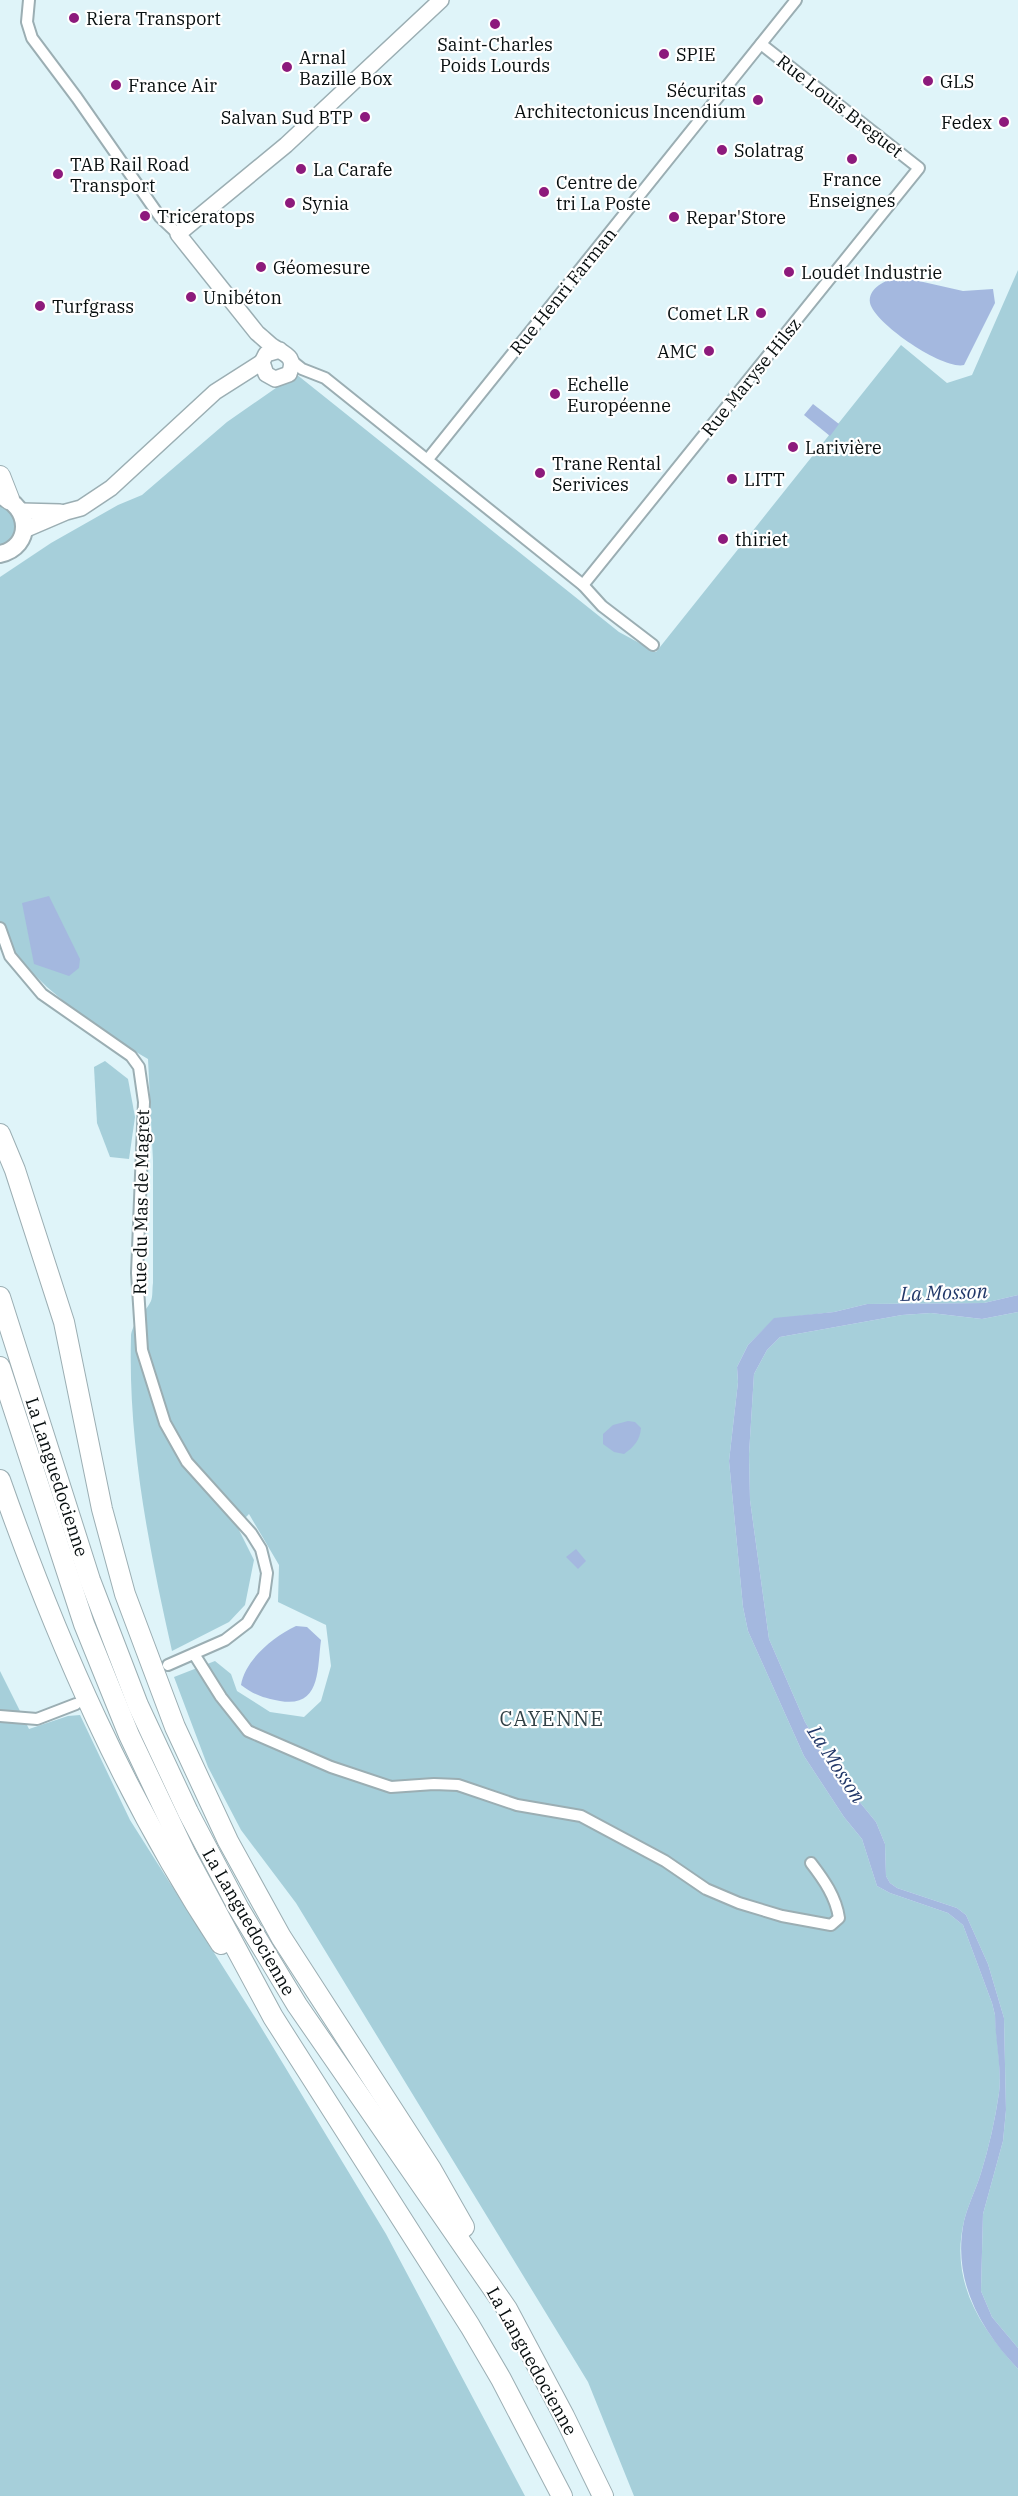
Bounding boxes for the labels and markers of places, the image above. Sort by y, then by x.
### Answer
place label: Riera Transport [86,7,221,30]
marker: Riera Transport [67,11,81,25]
marker: Saint-Charles Poids Lourds [488,17,502,31]
place label: Saint-Charles Poids Lourds [437,33,553,77]
place label: SPIE [676,43,716,66]
place label: Arnal Bazille Box [299,46,392,90]
marker: SPIE [657,47,671,61]
marker: Arnal Bazille Box [280,60,294,74]
place label: GLS [940,70,974,93]
place label: France Air [128,74,217,97]
marker: GLS [921,74,935,88]
marker: France Air [109,78,123,92]
place label: Sécuritas Architectonicus Incendium [514,79,746,123]
marker: Sécuritas Architectonicus Incendium [751,93,765,107]
place label: Salvan Sud BTP [221,106,353,129]
marker: Salvan Sud BTP [358,110,372,124]
place label: Fedex [941,111,992,134]
marker: Fedex [997,115,1011,129]
place label: Solatrag [734,139,804,162]
marker: Solatrag [715,143,729,157]
marker: France Enseignes [845,152,859,166]
place label: TAB Rail Road Transport [70,153,189,197]
place label: La Carafe [313,158,392,181]
marker: La Carafe [294,162,308,176]
marker: TAB Rail Road Transport [51,167,65,181]
place label: France Enseignes [809,168,895,212]
place label: Centre de tri La Poste [556,171,651,215]
marker: Centre de tri La Poste [537,185,551,199]
place label: Synia [302,192,349,215]
marker: Synia [283,196,297,210]
place label: Triceratops [157,205,255,228]
place label: Repar'Store [686,206,786,229]
marker: Triceratops [138,209,152,223]
marker: Repar'Store [667,210,681,224]
place label: Géomesure [273,256,370,279]
marker: Géomesure [254,260,268,274]
place label: Loudet Industrie [801,261,942,284]
marker: Loudet Industrie [782,265,796,279]
place label: Unibéton [203,286,282,309]
marker: Unibéton [184,290,198,304]
place label: Turfgrass [52,295,134,318]
marker: Turfgrass [33,299,47,313]
place label: Comet LR [667,302,749,325]
marker: Comet LR [754,306,768,320]
place label: AMC [657,340,697,363]
marker: AMC [702,344,716,358]
place label: Echelle Européenne [567,373,671,417]
marker: Echelle Européenne [548,387,562,401]
place label: Larivière [805,436,882,459]
marker: Larivière [786,440,800,454]
place label: Trane Rental Serivices [552,452,661,496]
marker: Trane Rental Serivices [533,466,547,480]
place label: LITT [744,468,785,491]
marker: LITT [725,472,739,486]
place label: thiriet [735,528,788,551]
marker: thiriet [716,532,730,546]

